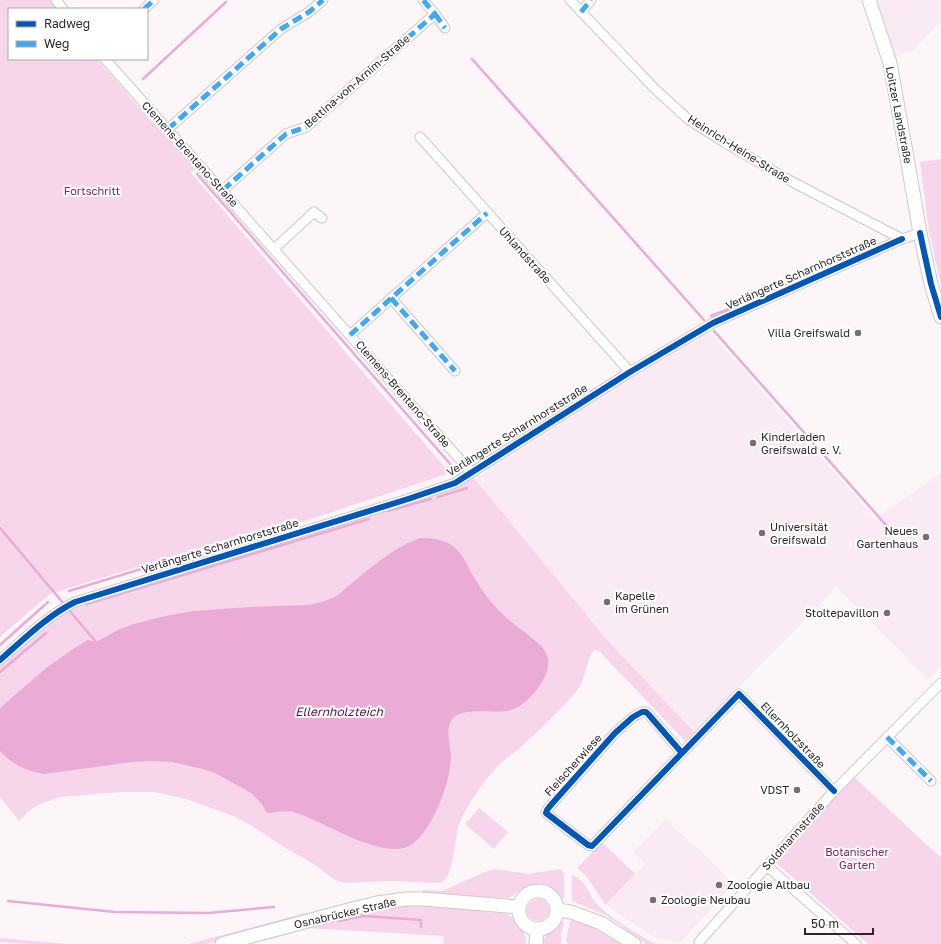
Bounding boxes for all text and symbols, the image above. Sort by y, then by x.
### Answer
legend [8,8,148,60]
text: Radweg [44,16,90,31]
street label: Bettina-von-Arnim-Straße [301,31,412,130]
text: Weg [44,36,69,51]
street label: Loitzer Landstraße [884,65,915,165]
street label: Clemens-Brentano-Straße [140,98,241,209]
street label: Heinrich-Heine-Straße [686,112,793,185]
park label: Fortschritt [64,184,120,197]
street label: Uhlandstraße [497,224,554,286]
street label: Verlängerte Scharnhorststraße [724,233,878,312]
place label: Villa Greifswald [767,326,850,339]
marker: Villa Greifswald [853,328,863,338]
street label: Clemens-Brentano-Straße [353,338,453,450]
street label: Verlängerte Scharnhorststraße [444,381,589,478]
place label: Kinderladen Greifswald e. V. [761,430,842,456]
marker: Kinderladen Greifswald e. V. [748,438,758,448]
street label: Verlängerte Scharnhorststraße [140,515,300,576]
place label: Universität Greifswald [770,520,828,546]
place label: Neues Gartenhaus [857,524,918,550]
marker: Universität Greifswald [757,528,767,538]
marker: Neues Gartenhaus [921,532,931,542]
place label: Kapelle im Grünen [615,589,669,615]
marker: Kapelle im Grünen [602,597,612,607]
place label: Stoltepavillon [805,606,879,619]
marker: Stoltepavillon [882,608,892,618]
street label: Ellernholzstraße [758,699,828,770]
water label: Ellernholzteich [295,704,383,719]
street label: Fleischerwiese [541,731,604,798]
place label: VDST [760,783,789,796]
marker: VDST [792,785,802,795]
street label: Soldmannstraße [759,799,826,872]
park label: Botanischer Garten [825,845,889,871]
place label: Zoologie Altbau [727,878,810,891]
marker: Zoologie Altbau [714,880,724,890]
place label: Zoologie Neubau [661,893,750,906]
street label: Osnabrücker Straße [293,894,397,931]
marker: Zoologie Neubau [648,895,658,905]
scale bar [805,910,873,936]
text: 50 m [811,916,839,931]

